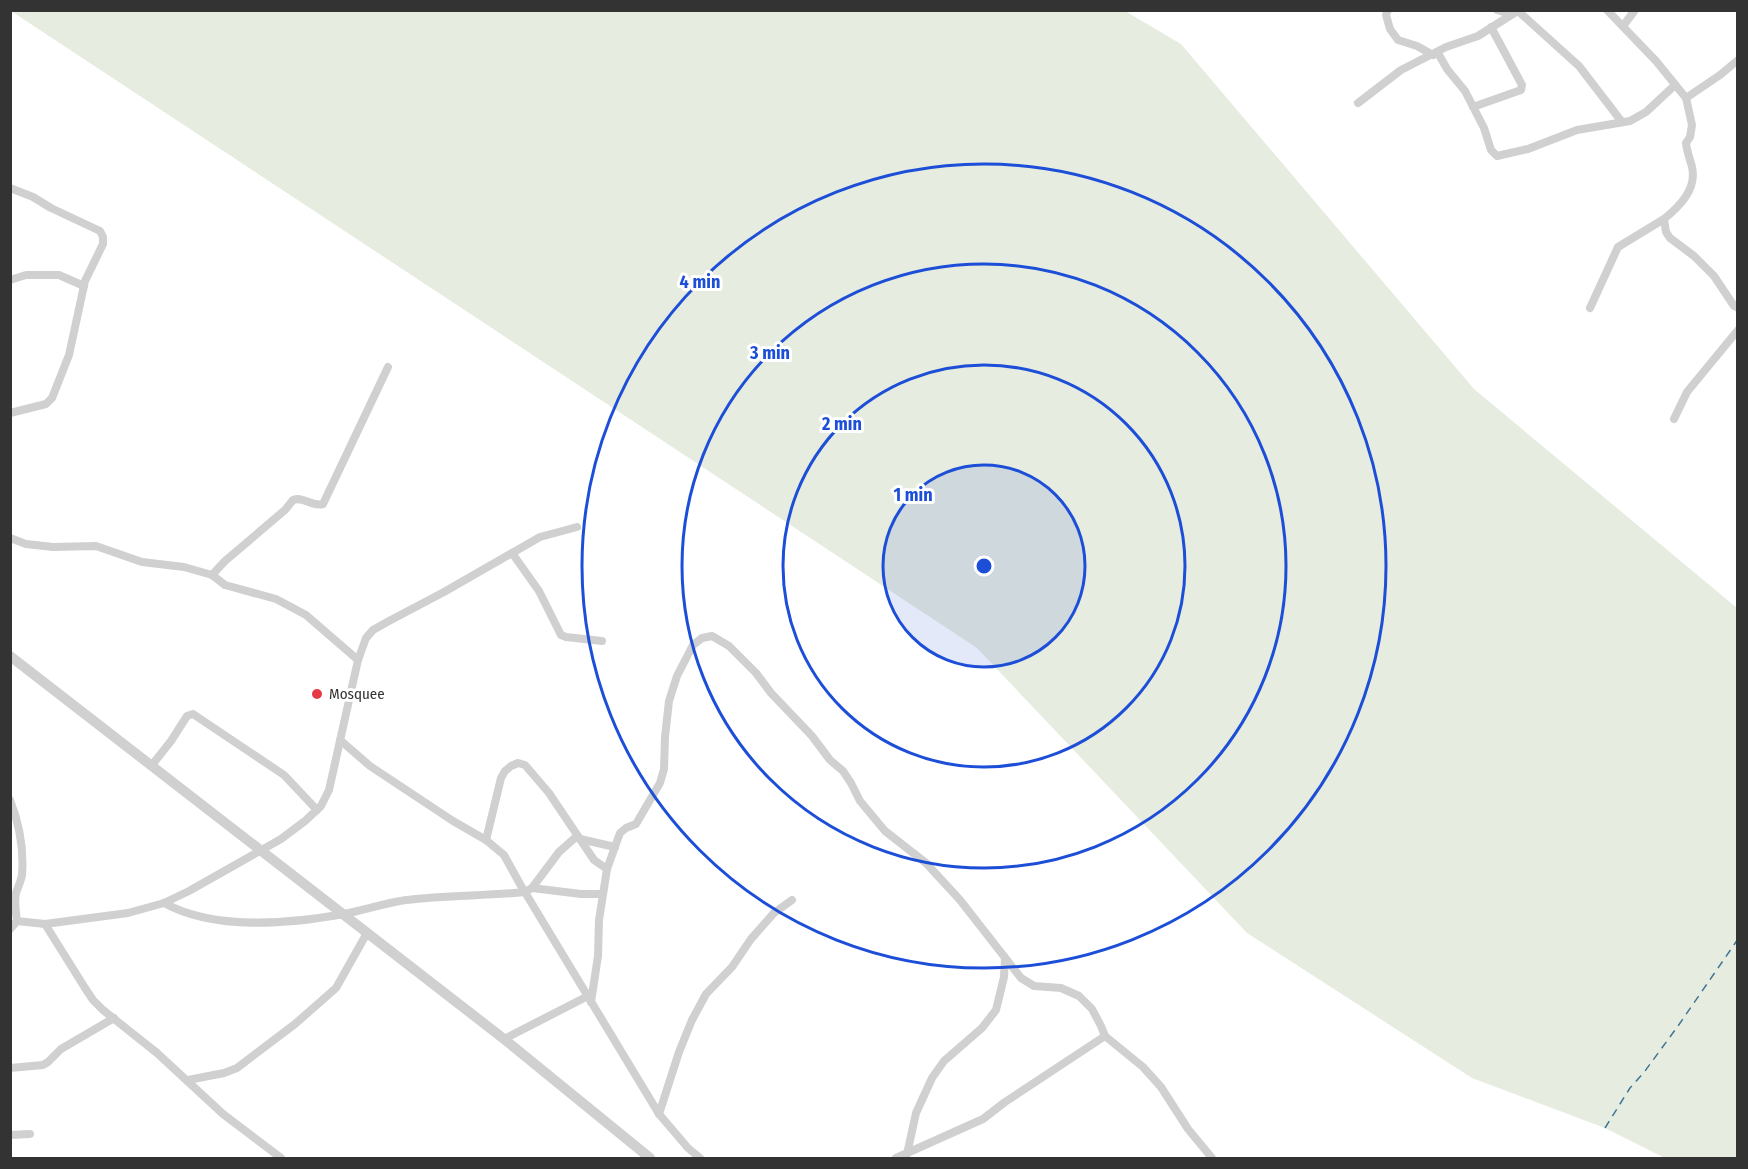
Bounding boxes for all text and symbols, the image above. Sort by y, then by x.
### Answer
text: 4 min [680,271,720,293]
text: 3 min [749,342,790,364]
text: 2 min [821,413,862,435]
text: 1 min [893,484,933,506]
centre of rings [974,556,994,576]
place label: Mosquee [329,685,385,703]
marker: Mosquee [310,687,324,701]

